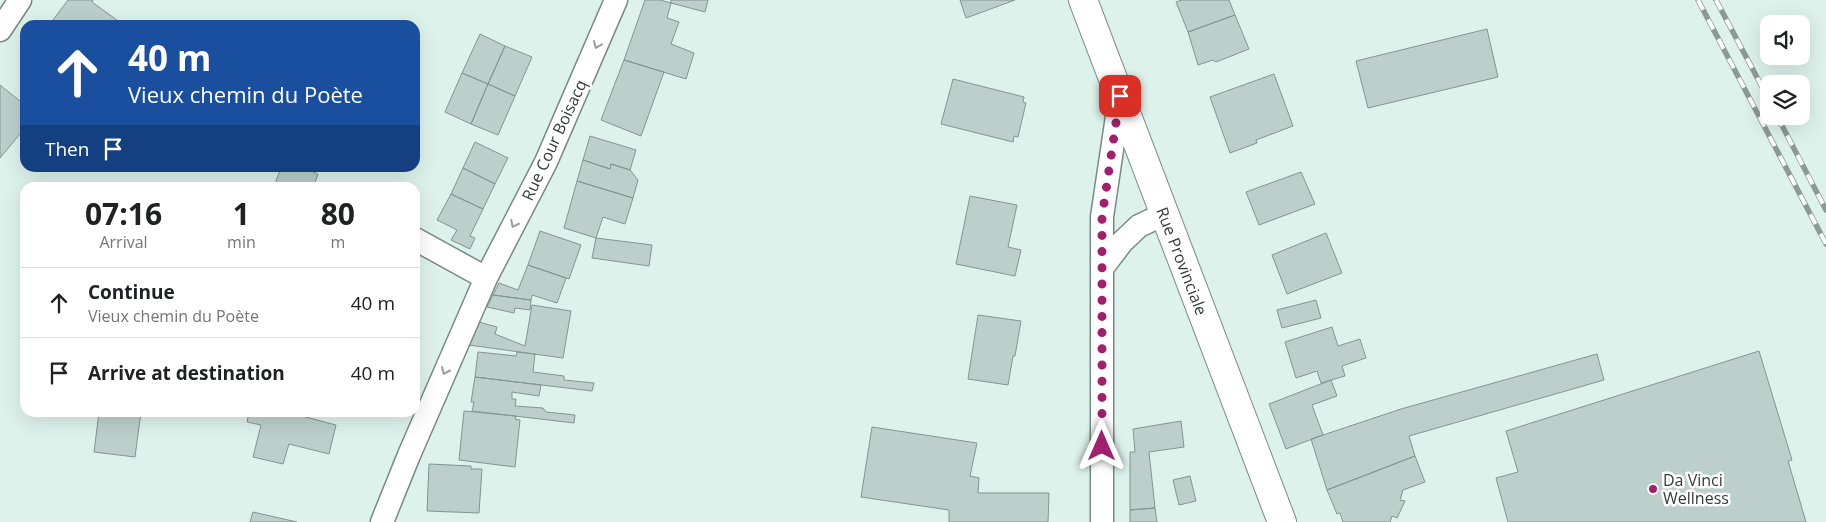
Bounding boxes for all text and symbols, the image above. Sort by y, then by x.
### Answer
map controls [1760,15,1810,125]
button: sound [1760,15,1810,65]
text: 40 m [128,34,211,81]
icon: ahead [45,40,110,105]
one-way arrow [592,40,603,49]
pin [1099,75,1141,117]
button: layers [1760,75,1810,125]
street label: Rue Cour Boisacq [516,76,592,204]
text: Vieux chemin du Poète [128,79,363,109]
icon: arrive [1106,82,1134,110]
icon: arrive [99,135,127,163]
text: Then [45,136,89,162]
text: 07:16 [85,193,162,234]
text: 1 [233,193,250,234]
text: 80 [321,193,355,234]
street label: Rue Provinciale [1151,204,1213,318]
one-way arrow [510,219,520,228]
text: Arrival [99,231,148,253]
text: min [227,231,256,253]
text: m [330,231,345,253]
text: Continue [88,279,175,305]
icon: ahead [45,289,73,317]
text: 40 m [351,290,395,316]
text: Vieux chemin du Poète [88,305,259,327]
icon: arrive [45,359,73,387]
text: Arrive at destination [88,360,285,386]
text: 40 m [351,360,395,386]
one-way arrow [441,366,452,375]
position arrow [1075,419,1127,471]
place label: Da Vinci Wellness [1663,469,1729,509]
marker: Da Vinci Wellness [1647,483,1659,495]

